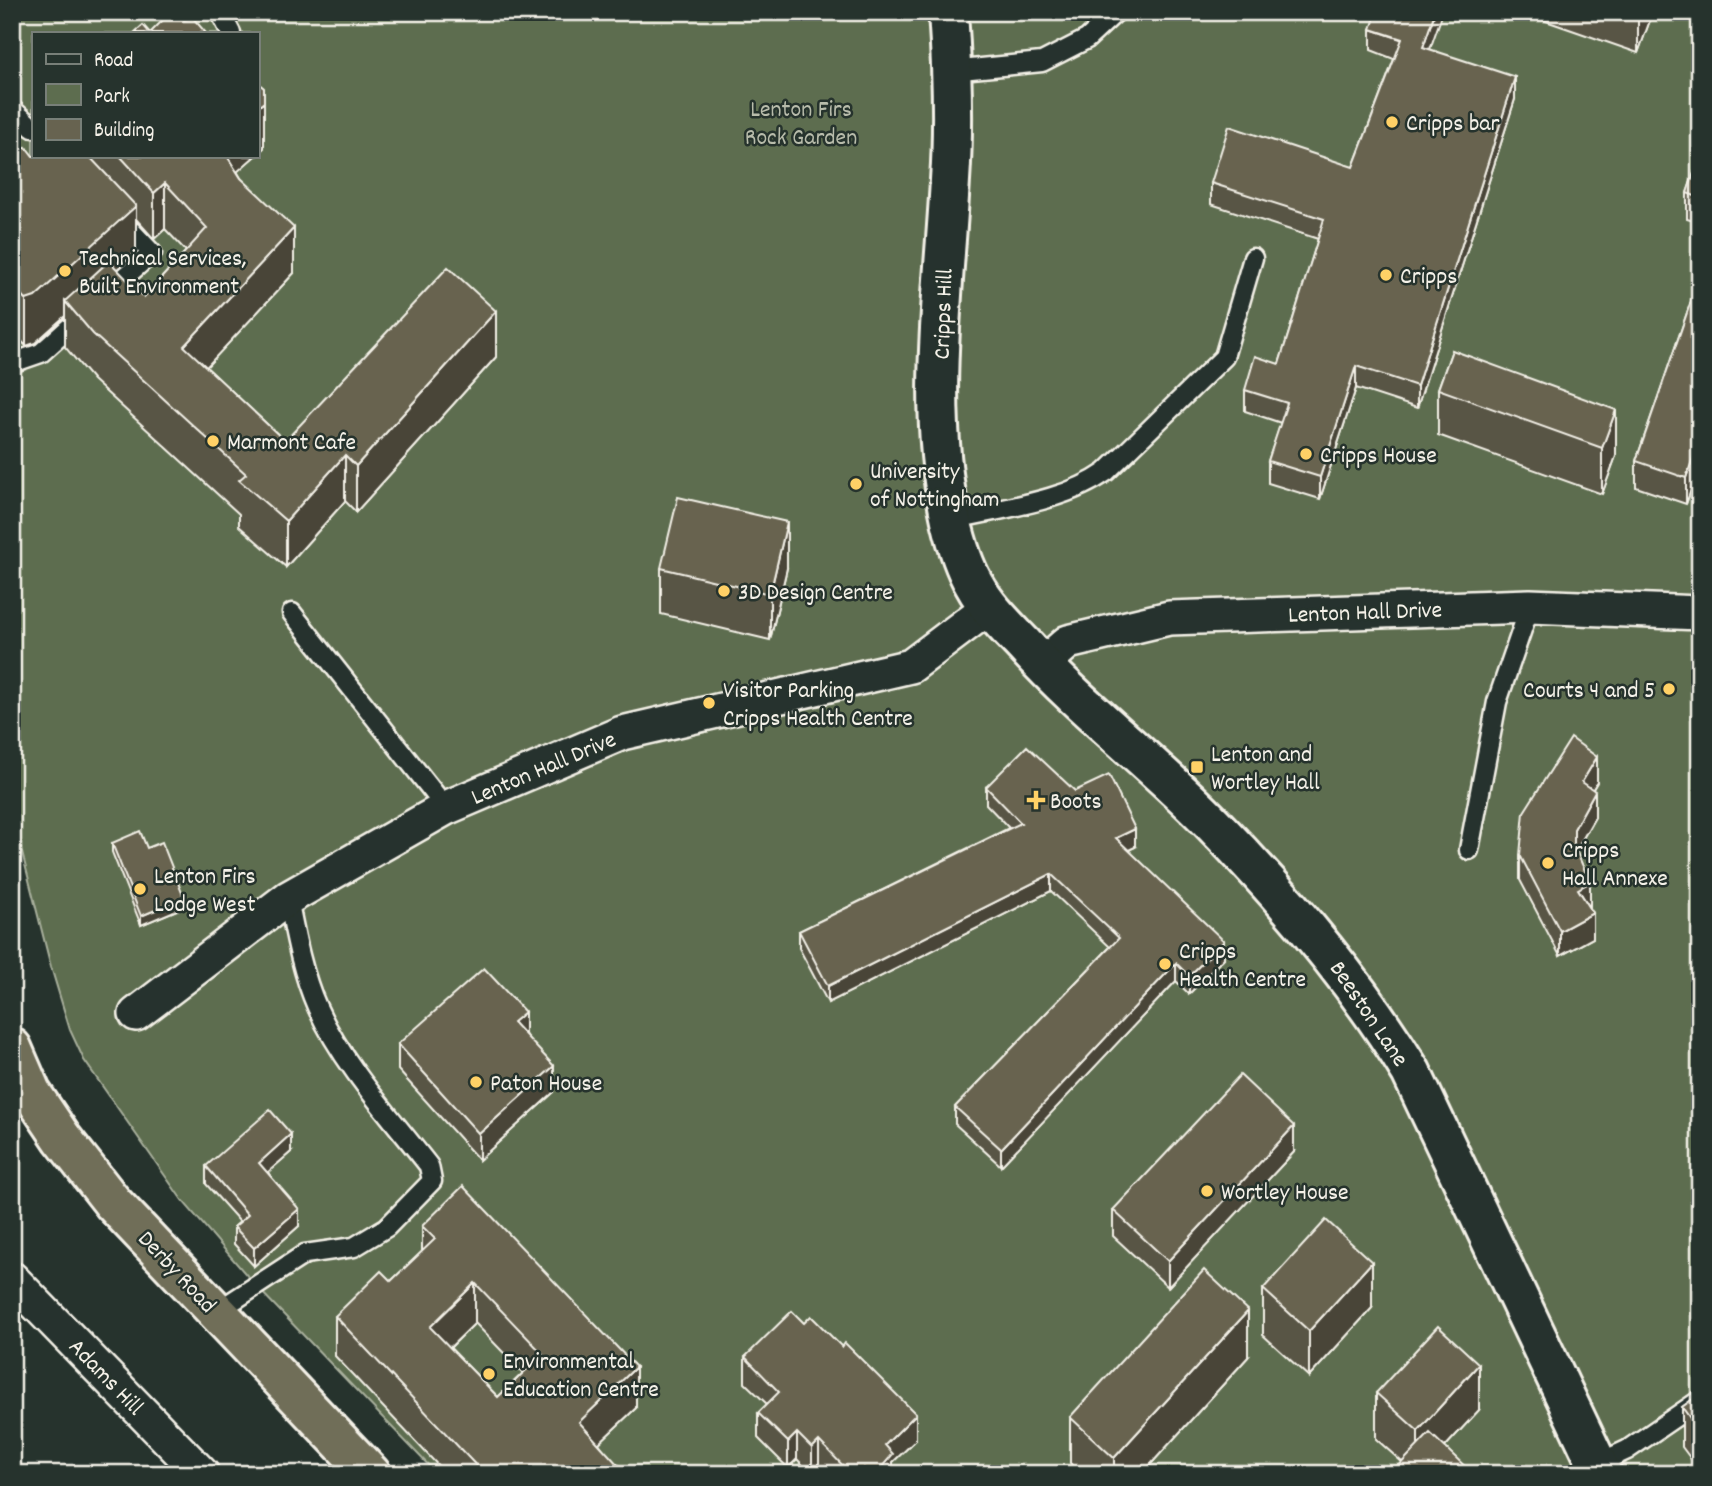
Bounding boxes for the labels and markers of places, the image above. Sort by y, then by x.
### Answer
place label: Cripps bar [1406,108,1500,142]
marker: Cripps bar [1384,114,1400,130]
place label: Technical Services, Built Environment [79,243,247,305]
place label: Cripps [1400,261,1457,295]
marker: Technical Services, Built Environment [57,263,73,279]
marker: Cripps [1378,267,1394,283]
place label: Marmont Cafe [227,427,356,461]
marker: Marmont Cafe [205,433,221,449]
place label: Cripps House [1320,440,1437,474]
marker: Cripps House [1298,446,1314,462]
place label: University of Nottingham [870,456,1000,518]
marker: University of Nottingham [848,476,864,492]
place label: 3D Design Centre [738,577,893,611]
marker: 3D Design Centre [716,583,732,599]
place label: Visitor Parking Cripps Health Centre [723,675,913,737]
place label: Courts 4 and 5 [1523,675,1655,709]
marker: Courts 4 and 5 [1661,681,1677,697]
marker: Visitor Parking Cripps Health Centre [701,695,717,711]
place label: Lenton and Wortley Hall [1211,739,1320,801]
marker: Lenton and Wortley Hall [1189,759,1205,775]
place label: Boots [1050,786,1102,820]
marker: Boots [1028,792,1044,808]
place label: Cripps Hall Annexe [1562,835,1668,897]
marker: Cripps Hall Annexe [1540,855,1556,871]
place label: Lenton Firs Lodge West [154,861,256,923]
marker: Lenton Firs Lodge West [132,881,148,897]
place label: Cripps Health Centre [1179,936,1306,998]
marker: Cripps Health Centre [1157,956,1173,972]
place label: Paton House [490,1068,602,1102]
marker: Paton House [468,1074,484,1090]
place label: Wortley House [1221,1177,1349,1211]
marker: Wortley House [1199,1183,1215,1199]
place label: Environmental Education Centre [503,1346,659,1408]
marker: Environmental Education Centre [481,1366,497,1382]

